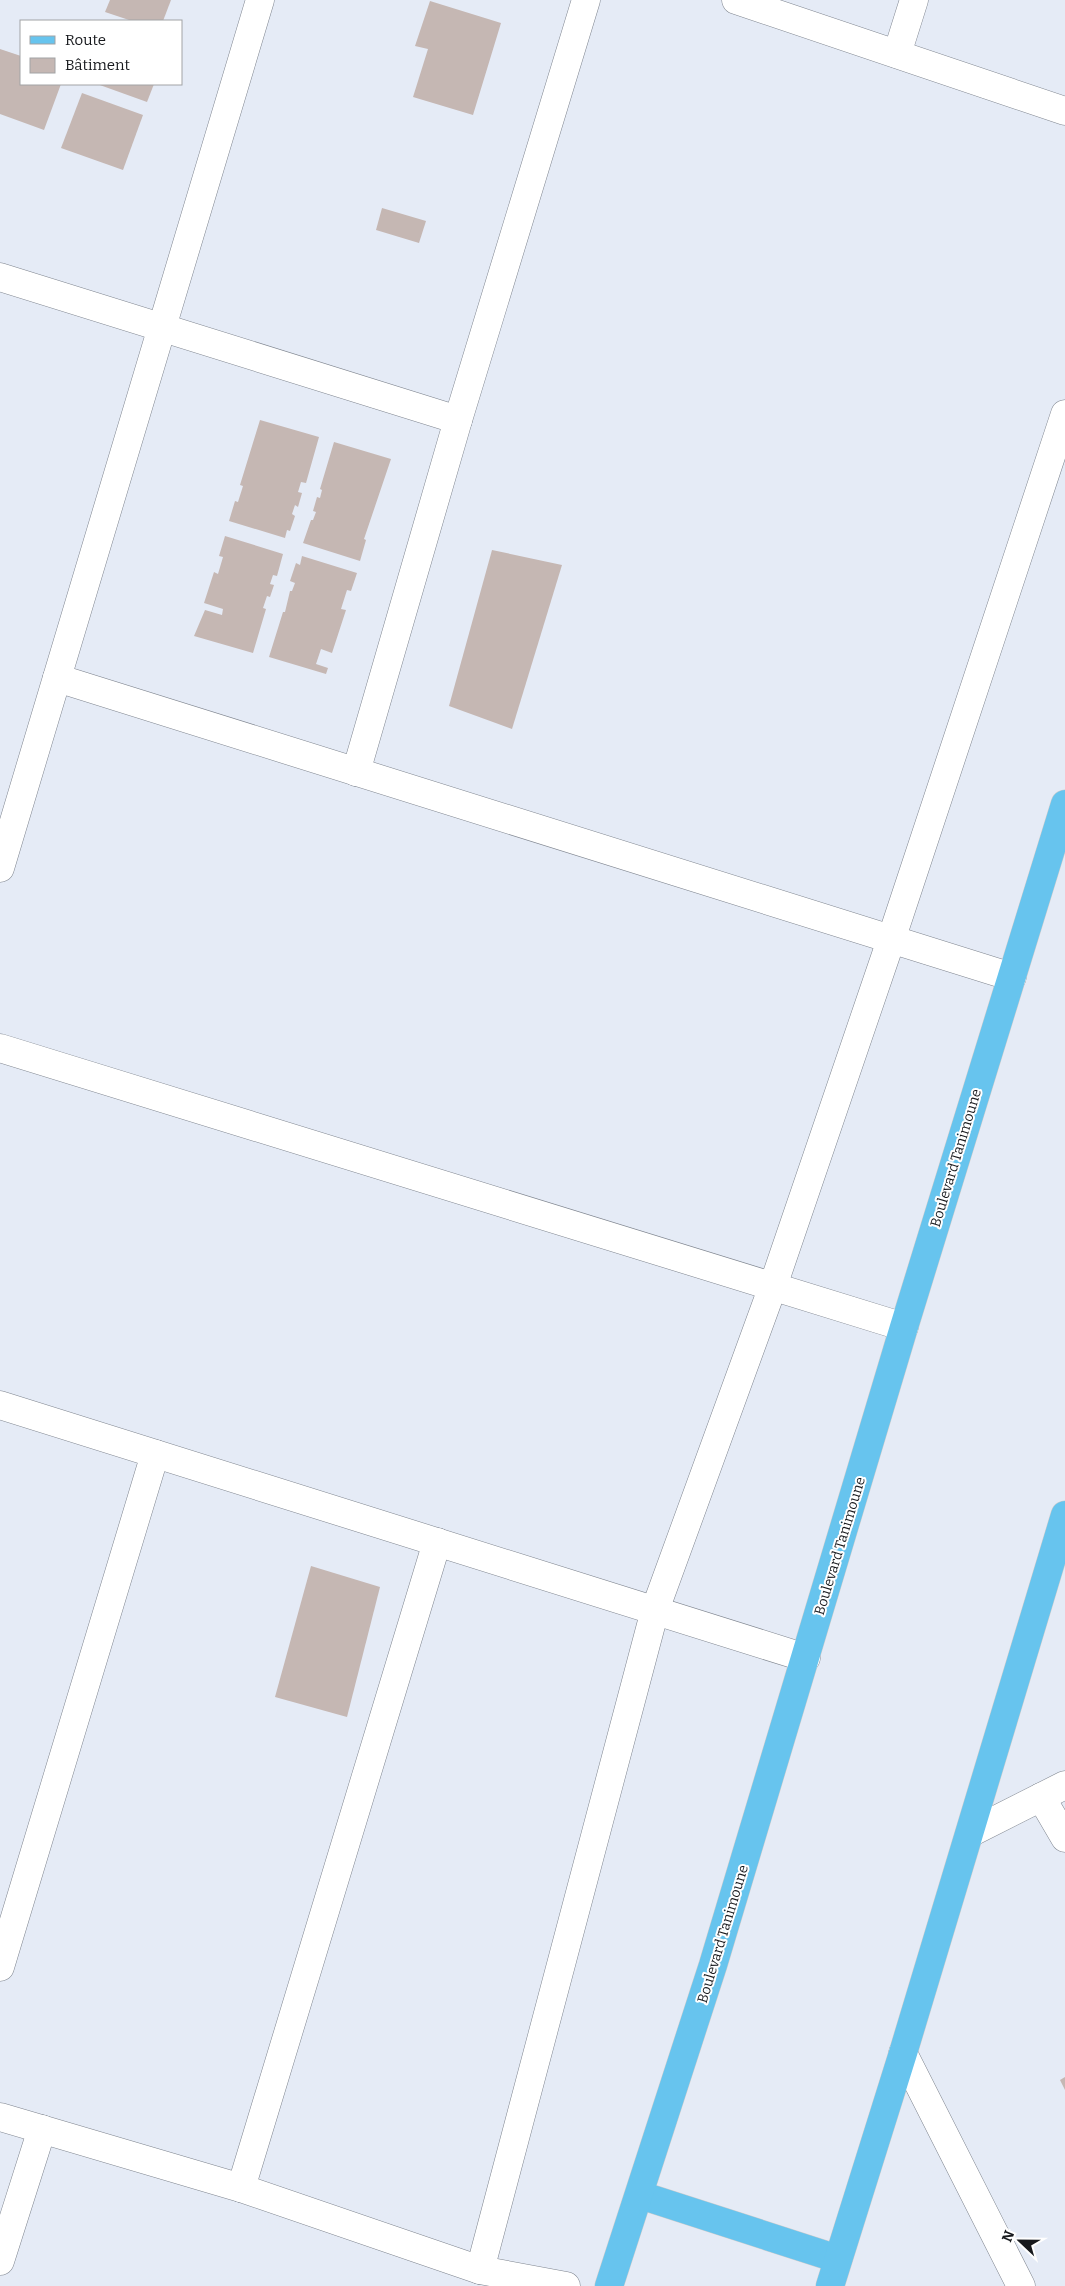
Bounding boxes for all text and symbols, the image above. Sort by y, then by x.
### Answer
legend [20,20,182,85]
text: Route [65,31,106,49]
text: Bâtiment [65,56,130,74]
street label: Boulevard Tanimoune [927,1087,985,1229]
street label: Boulevard Tanimoune [811,1475,869,1617]
street label: Boulevard Tanimoune [694,1863,752,2005]
north arrow [995,2216,1045,2266]
text: N [999,2228,1018,2245]

